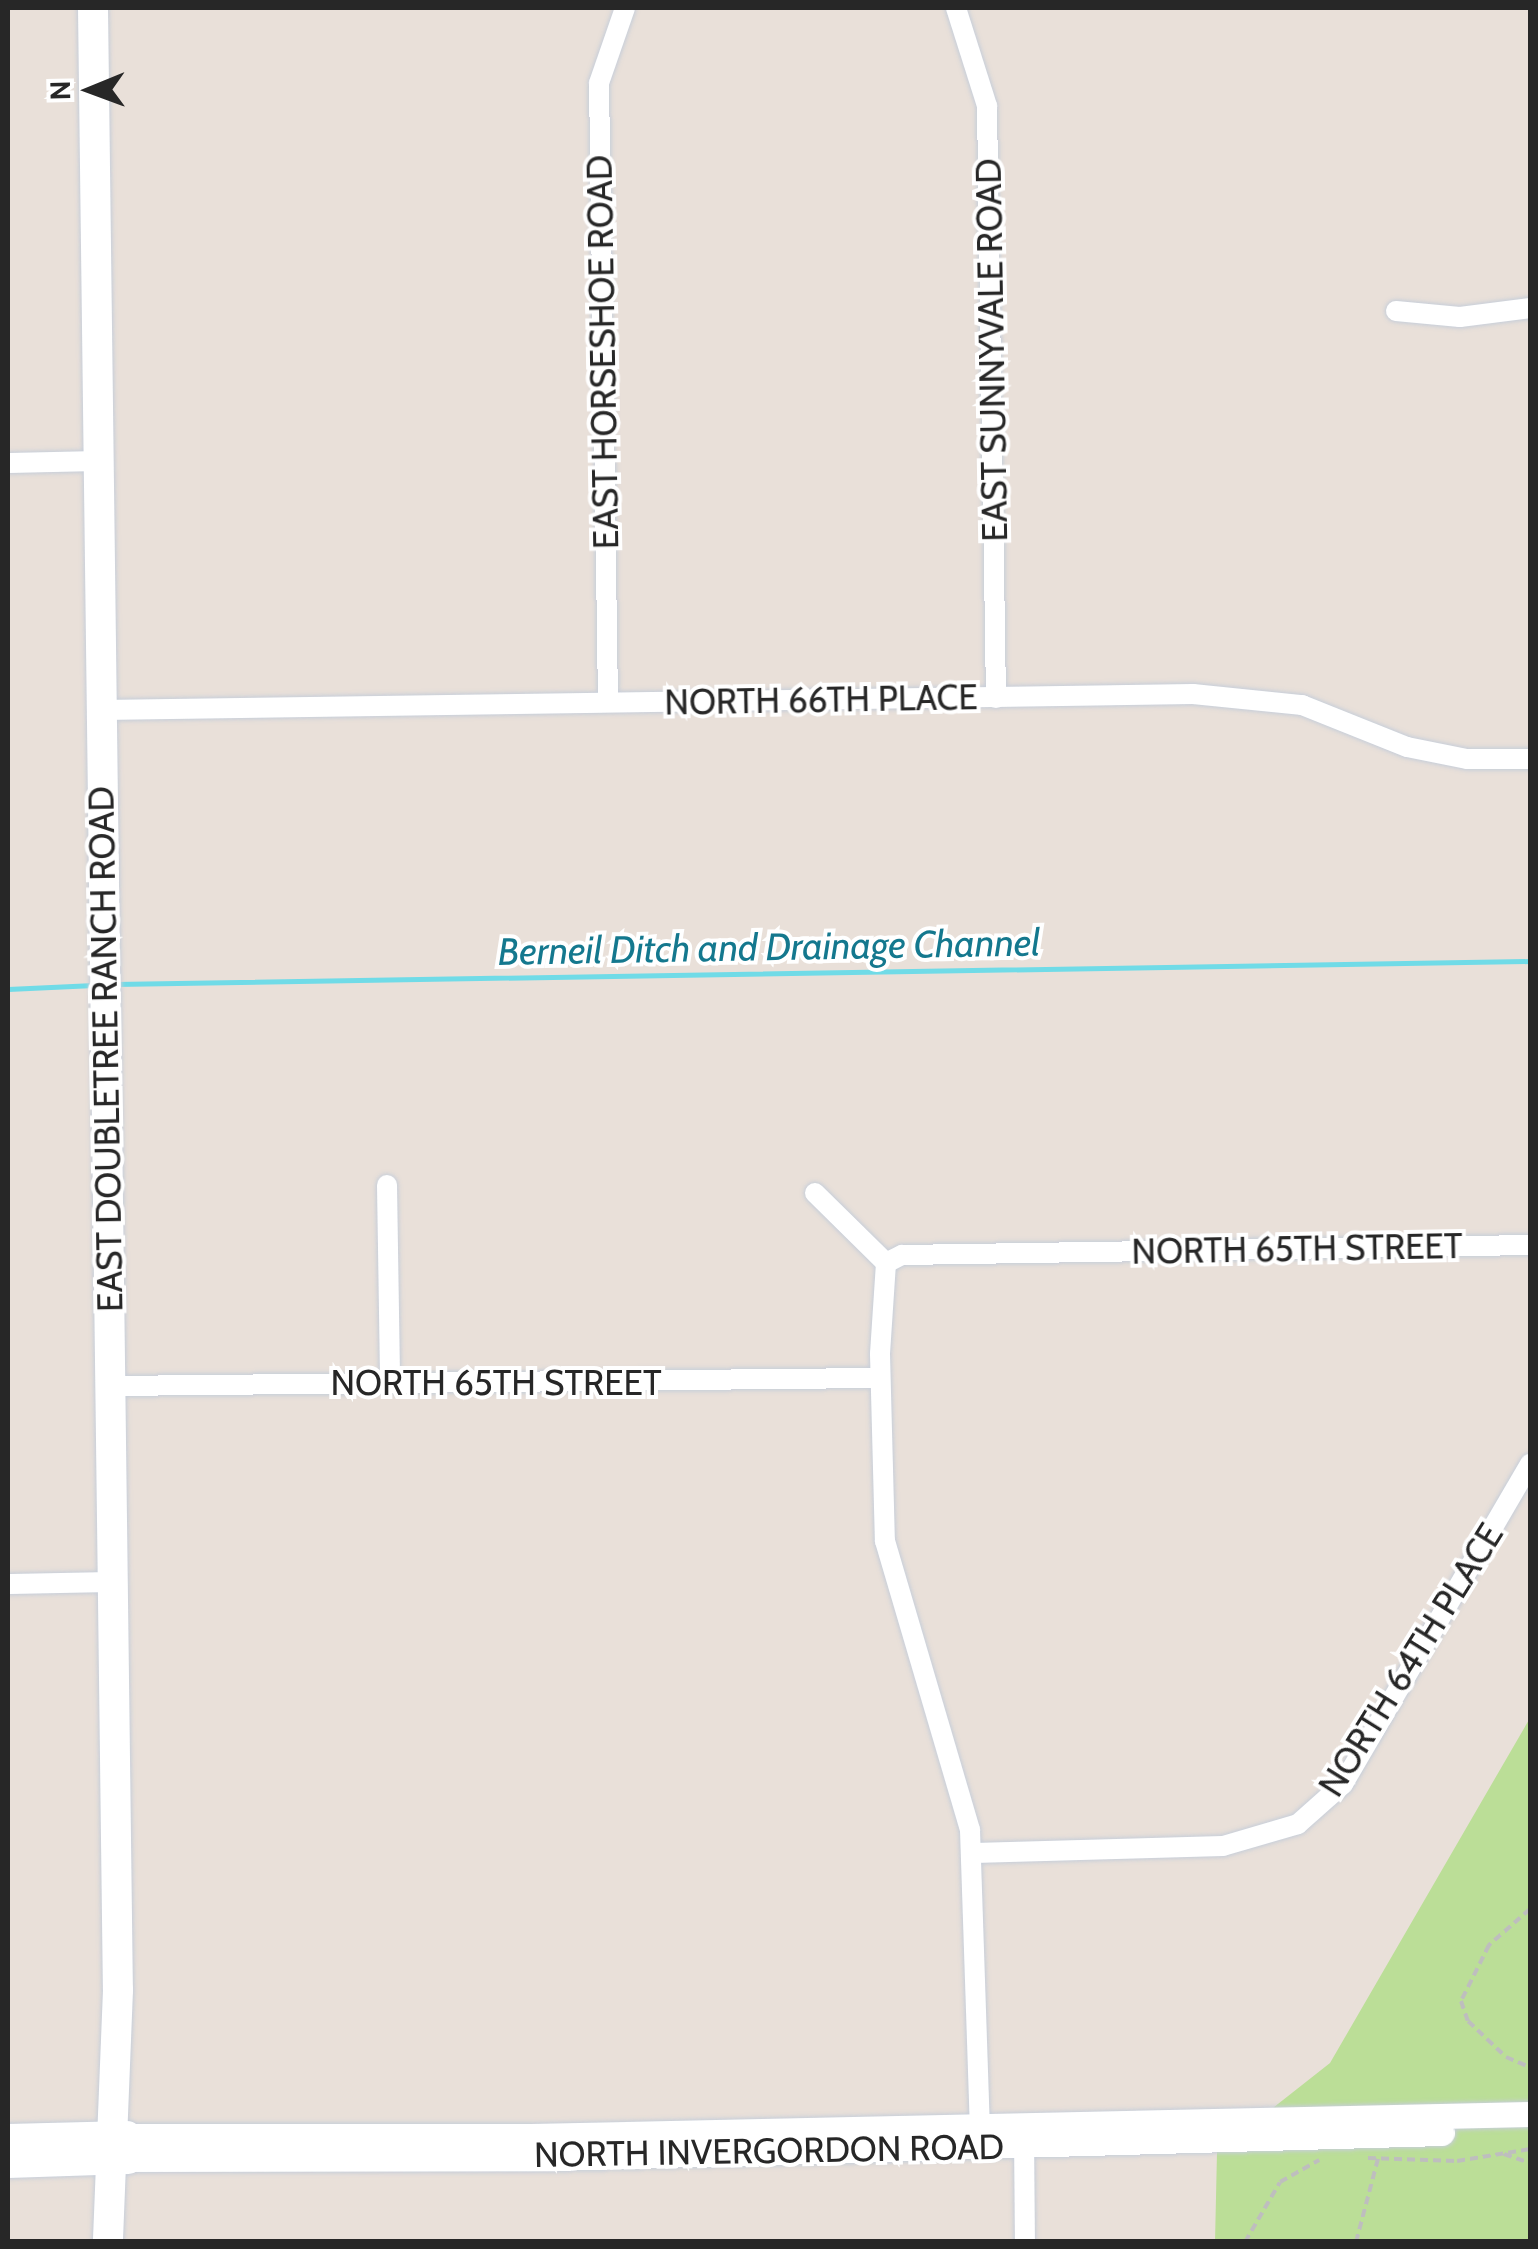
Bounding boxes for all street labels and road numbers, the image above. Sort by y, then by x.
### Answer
street label: EAST HORSESHOE ROAD [579,154,627,550]
street label: EAST SUNNYVALE ROAD [968,158,1016,542]
street label: NORTH 66TH PLACE [664,676,978,724]
street label: EAST DOUBLETREE RANCH ROAD [80,786,132,1312]
street label: NORTH 65TH STREET [1131,1225,1463,1273]
street label: NORTH 65TH STREET [330,1362,662,1404]
street label: NORTH 64TH PLACE [1310,1516,1512,1804]
street label: NORTH INVERGORDON ROAD [534,2126,1004,2176]

